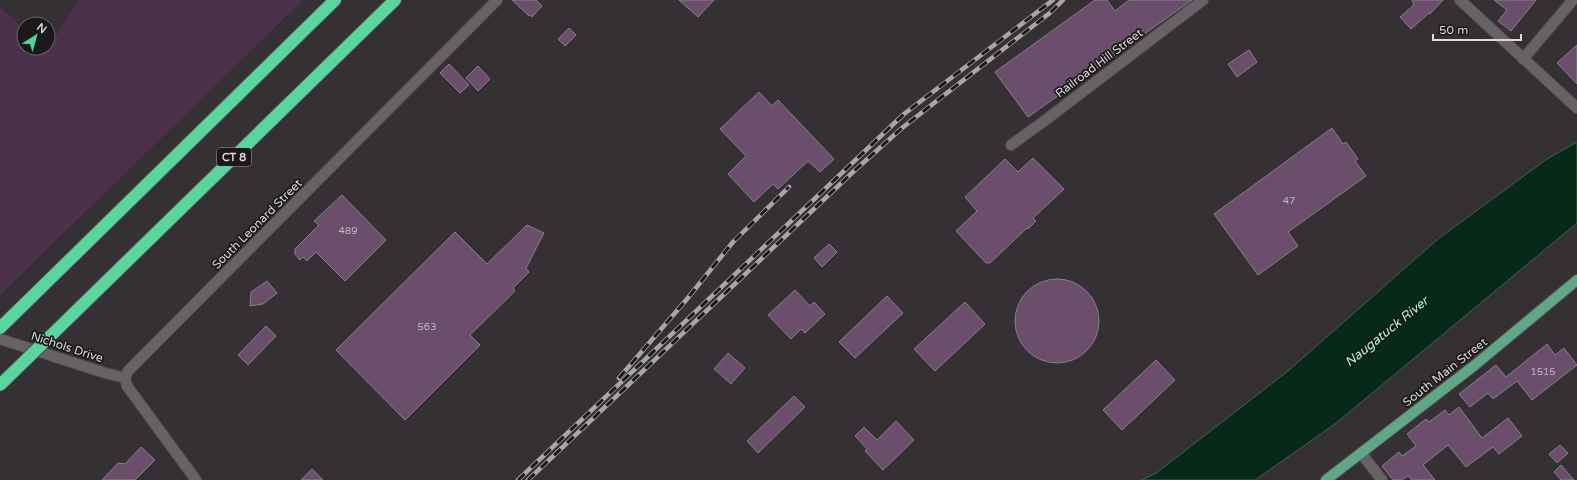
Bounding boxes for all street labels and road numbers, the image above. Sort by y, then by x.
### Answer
street label: Railroad Hill Street [1053,25,1146,100]
road number: CT 8 [217,148,251,166]
street label: South Leonard Street [209,176,305,272]
street label: Nichols Drive [29,329,105,365]
street label: South Main Street [1400,335,1490,409]

